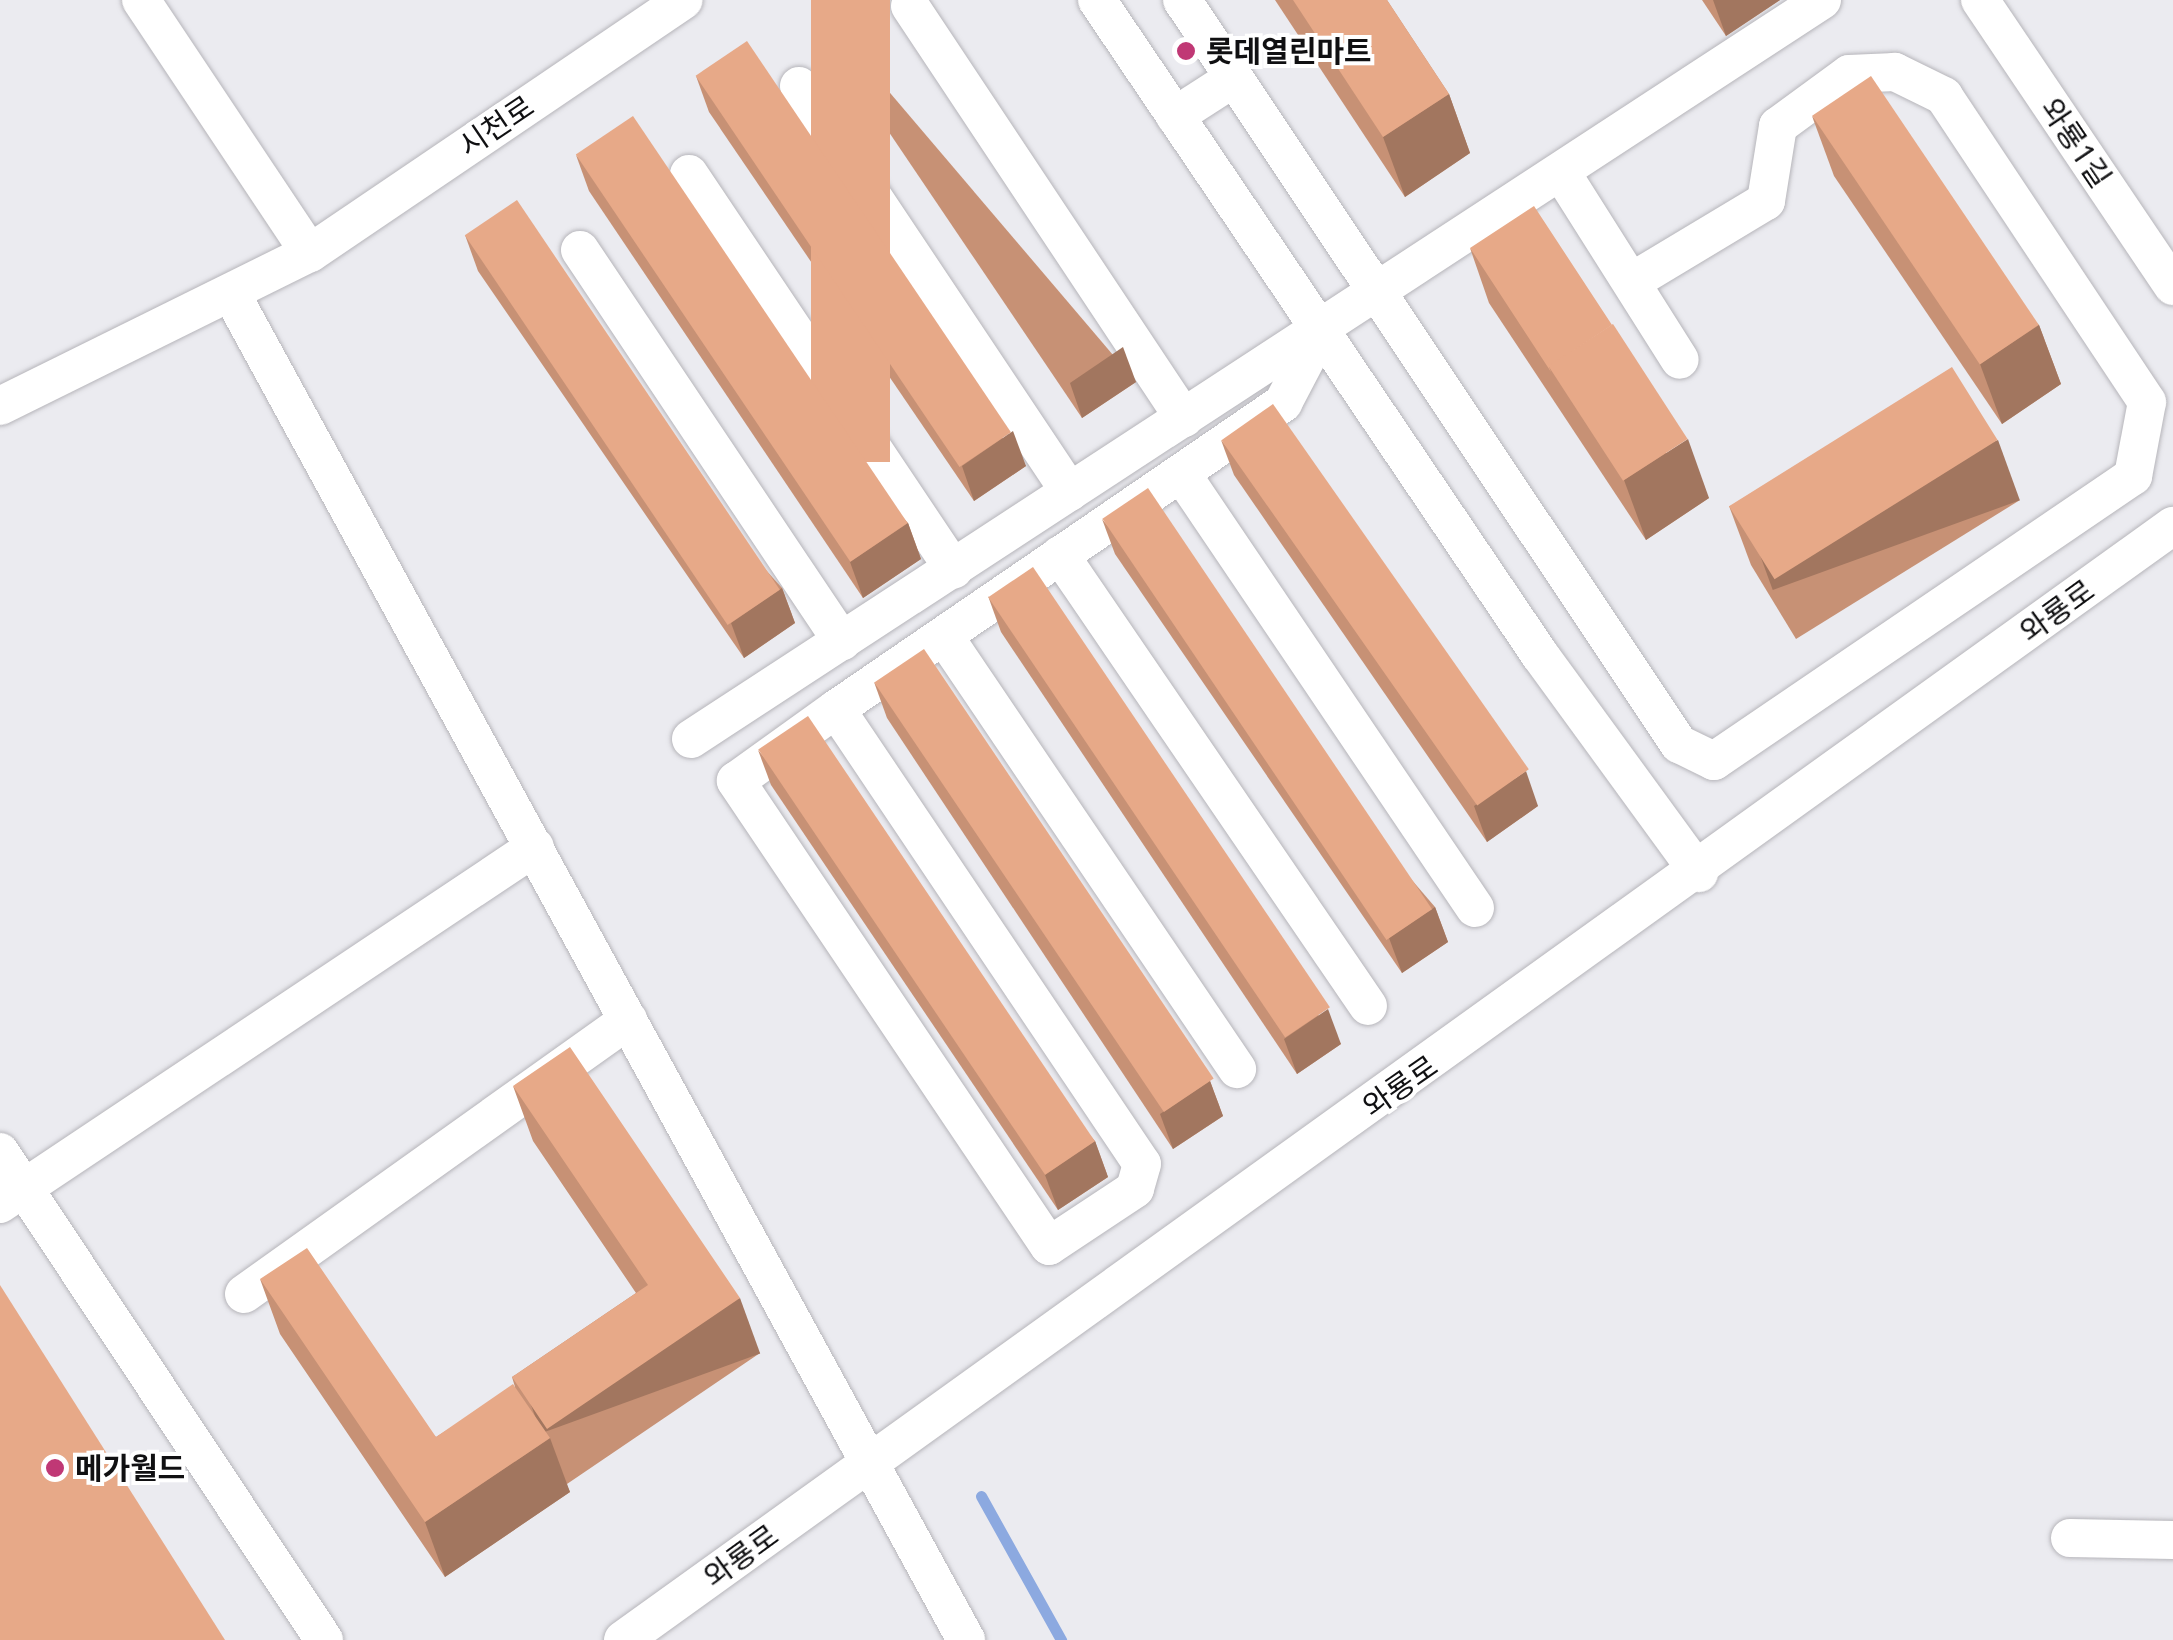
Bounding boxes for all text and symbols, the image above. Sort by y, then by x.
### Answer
place label: 롯데열린마트 [1206,33,1372,69]
marker: 롯데열린마트 [1175,40,1197,62]
street label: 시천로 [452,88,540,164]
street label: 와룡1길 [2033,91,2119,195]
street label: 와룡로 [2013,572,2101,650]
street label: 와룡로 [1356,1048,1444,1124]
place label: 메가월드 [75,1450,185,1486]
marker: 메가월드 [44,1457,66,1479]
street label: 와룡로 [697,1517,785,1595]

